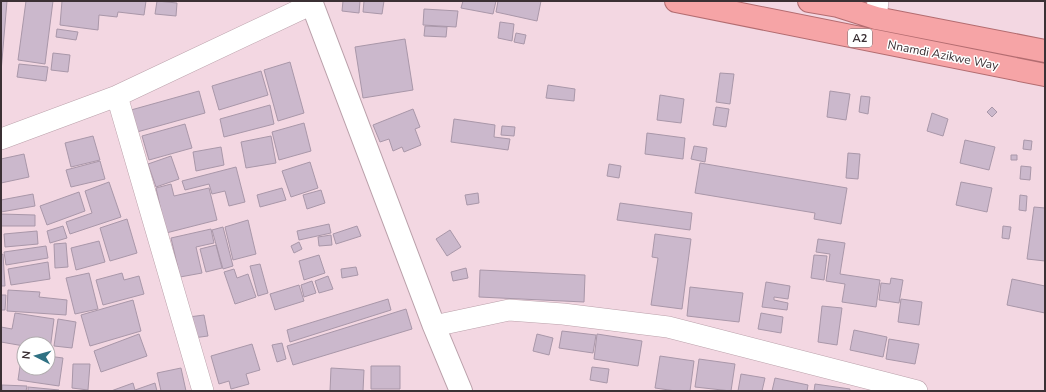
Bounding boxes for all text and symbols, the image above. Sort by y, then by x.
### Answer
road number: A2 [848,29,872,47]
street label: Nnamdi Azikwe Way [886,36,1001,74]
north arrow [16,336,56,376]
text: N [19,350,34,360]

